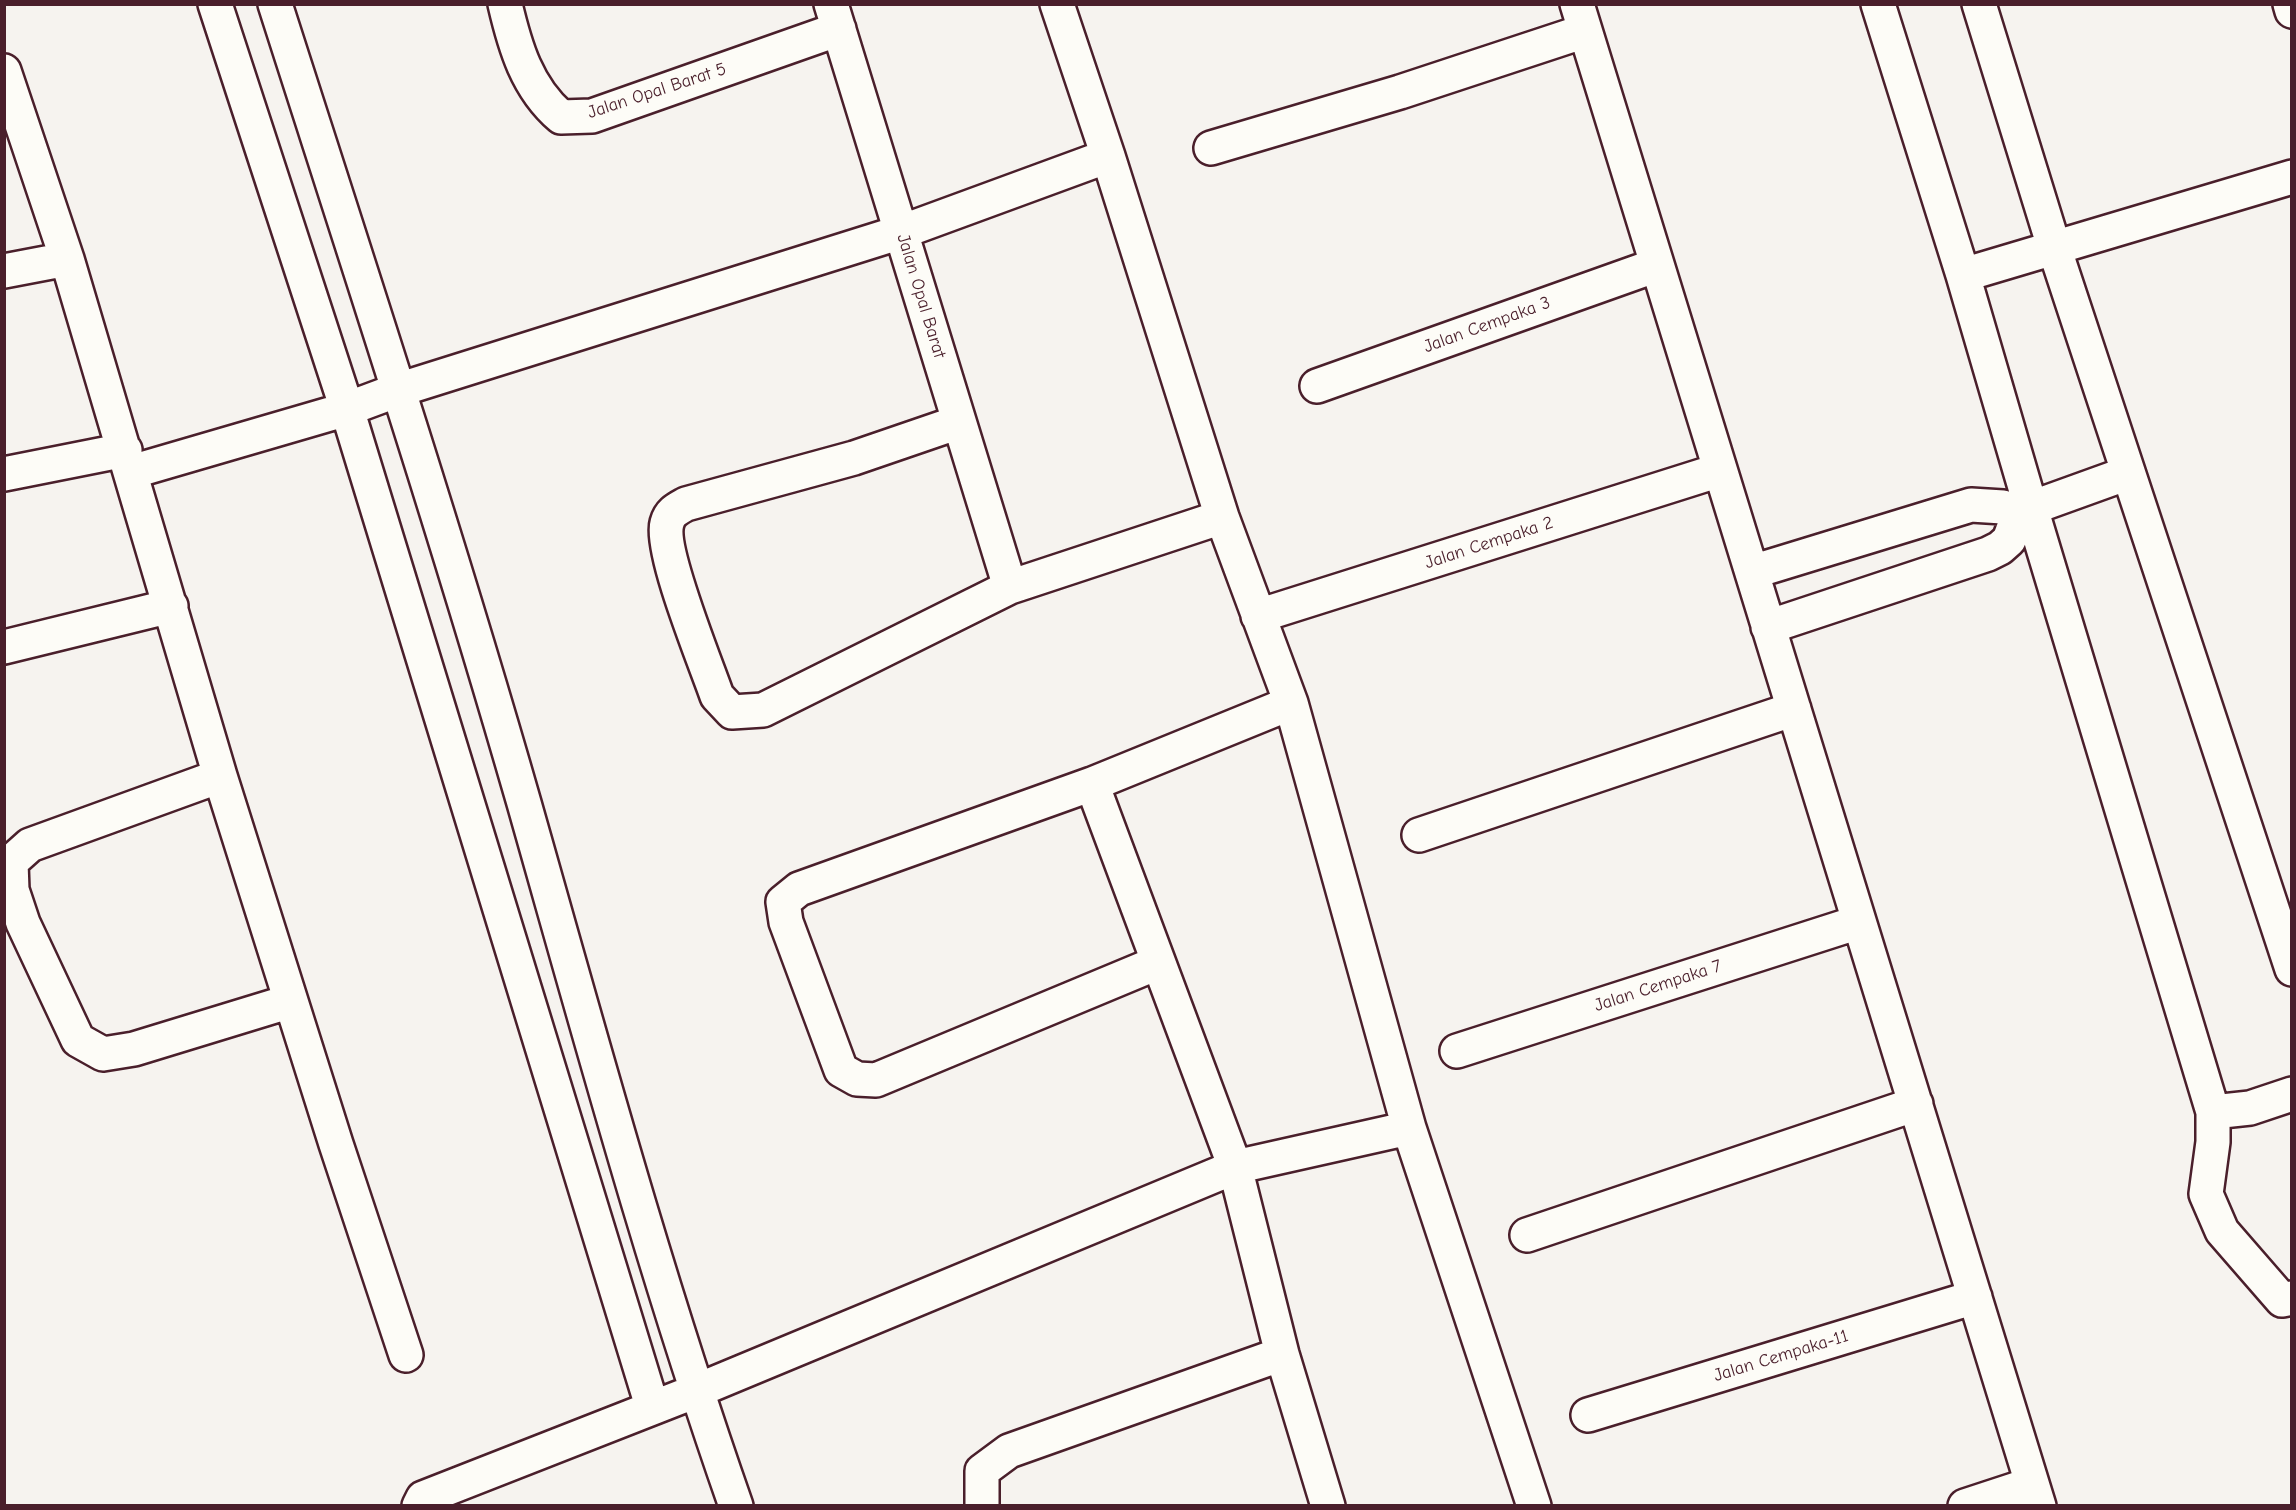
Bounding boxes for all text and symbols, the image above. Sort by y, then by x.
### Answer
street label: Jalan Opal Barat 5 [585,58,729,124]
street label: Jalan Opal Barat [892,231,950,361]
street label: Jalan Cempaka 3 [1421,292,1553,358]
street label: Jalan Cempaka 2 [1422,512,1556,574]
street label: Jalan Cempaka 7 [1592,955,1724,1017]
street label: Jalan Cempaka-11 [1711,1325,1851,1387]

